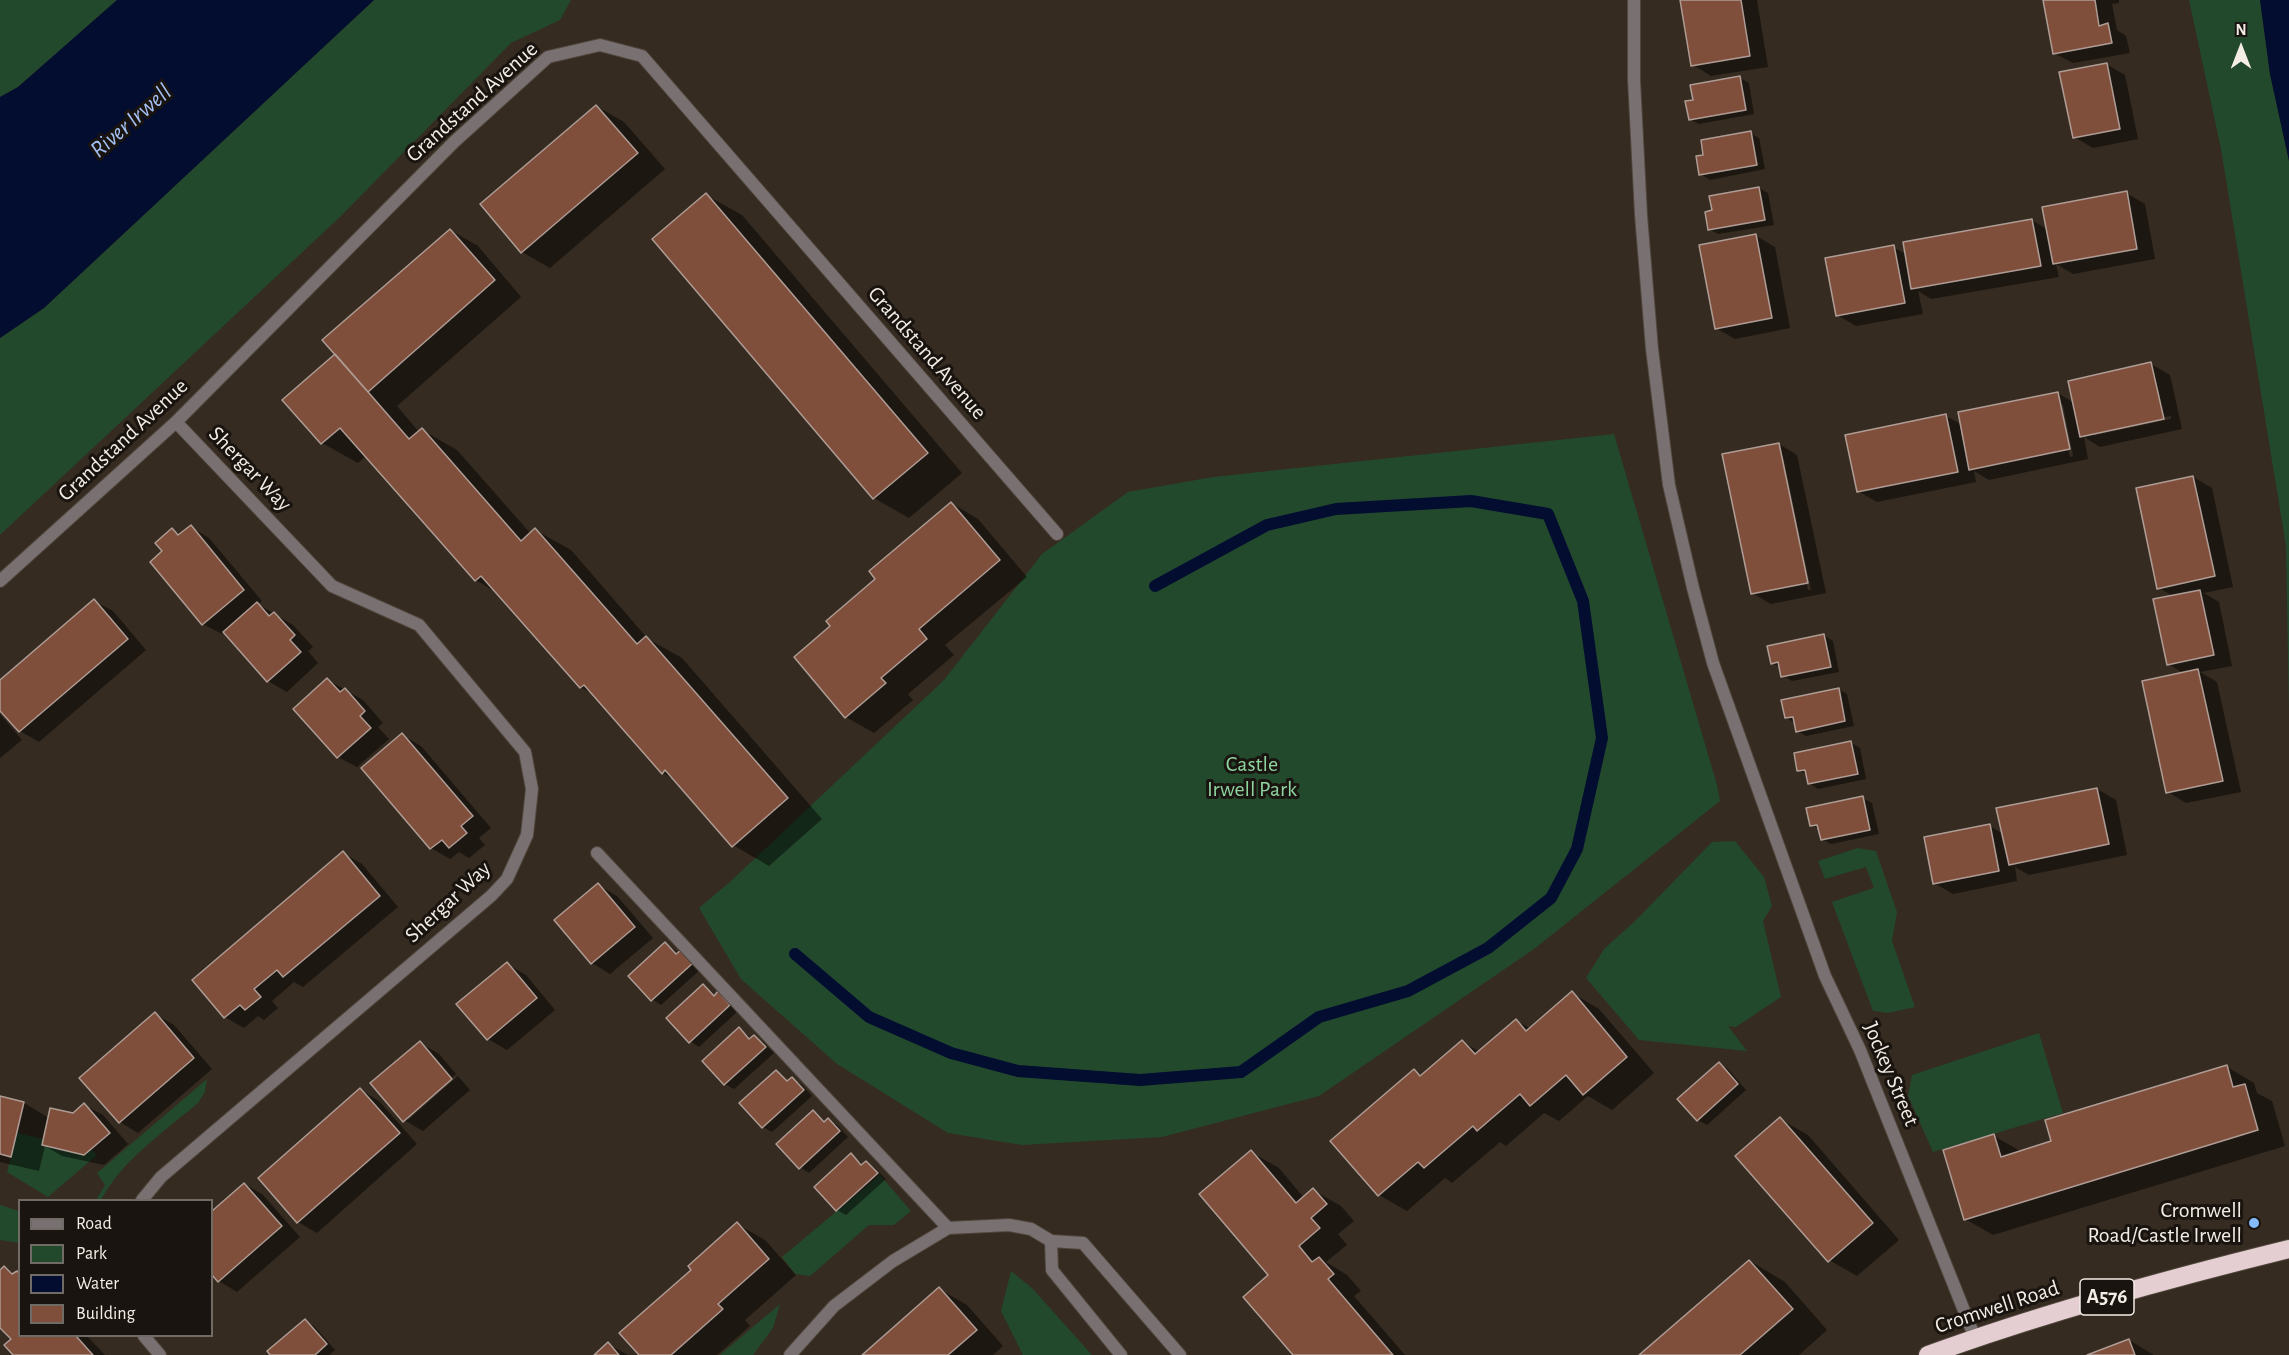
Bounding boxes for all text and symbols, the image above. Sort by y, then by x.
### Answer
north arrow [2211,18,2271,78]
text: N [2235,22,2247,38]
street label: Grandstand Avenue [401,36,543,168]
water label: River Irwell [84,78,178,164]
street label: Grandstand Avenue [862,281,992,425]
street label: Grandstand Avenue [53,373,193,507]
street label: Shergar Way [203,421,297,517]
park label: Castle Irwell Park [1207,751,1297,802]
street label: Shergar Way [400,856,496,948]
street label: Jockey Street [1857,1018,1925,1130]
place label: Cromwell Road/Castle Irwell [2087,1197,2242,1248]
legend [18,1199,213,1337]
text: Road [76,1215,112,1233]
marker: Cromwell Road/Castle Irwell [2247,1216,2261,1230]
text: Park [76,1245,107,1263]
text: Water [76,1275,119,1293]
street label: Cromwell Road [1932,1275,2062,1339]
road number: A576 [2080,1279,2134,1315]
text: Building [76,1305,135,1323]

